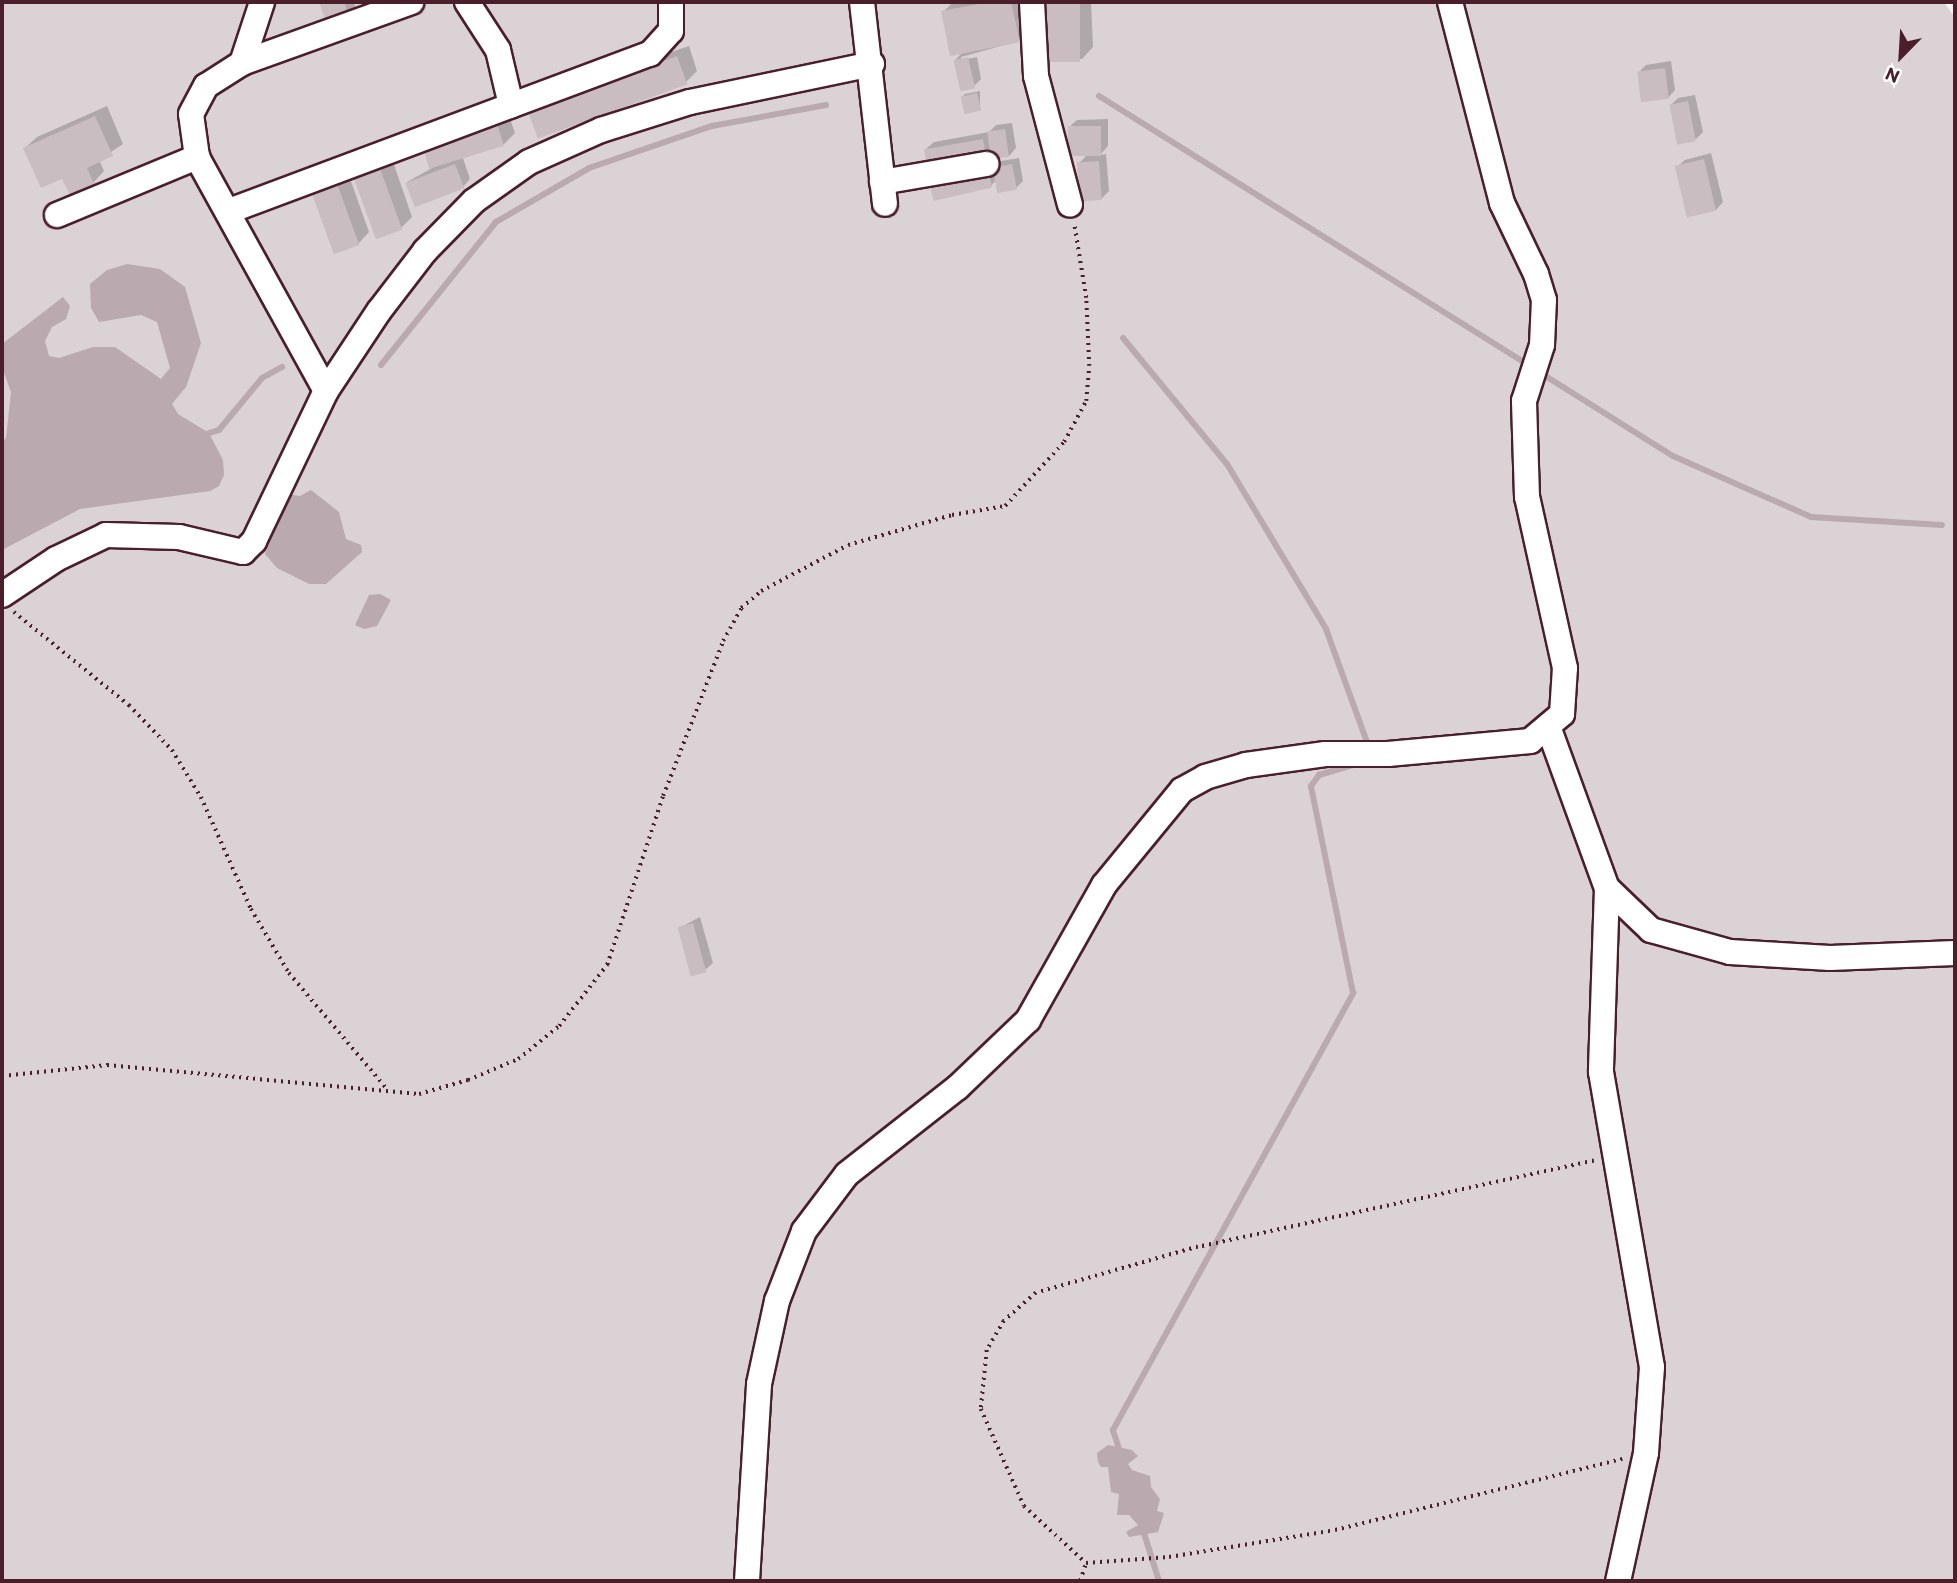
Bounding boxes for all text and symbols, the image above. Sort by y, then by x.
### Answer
north arrow [1866,21,1936,91]
text: N [1882,63,1903,89]

